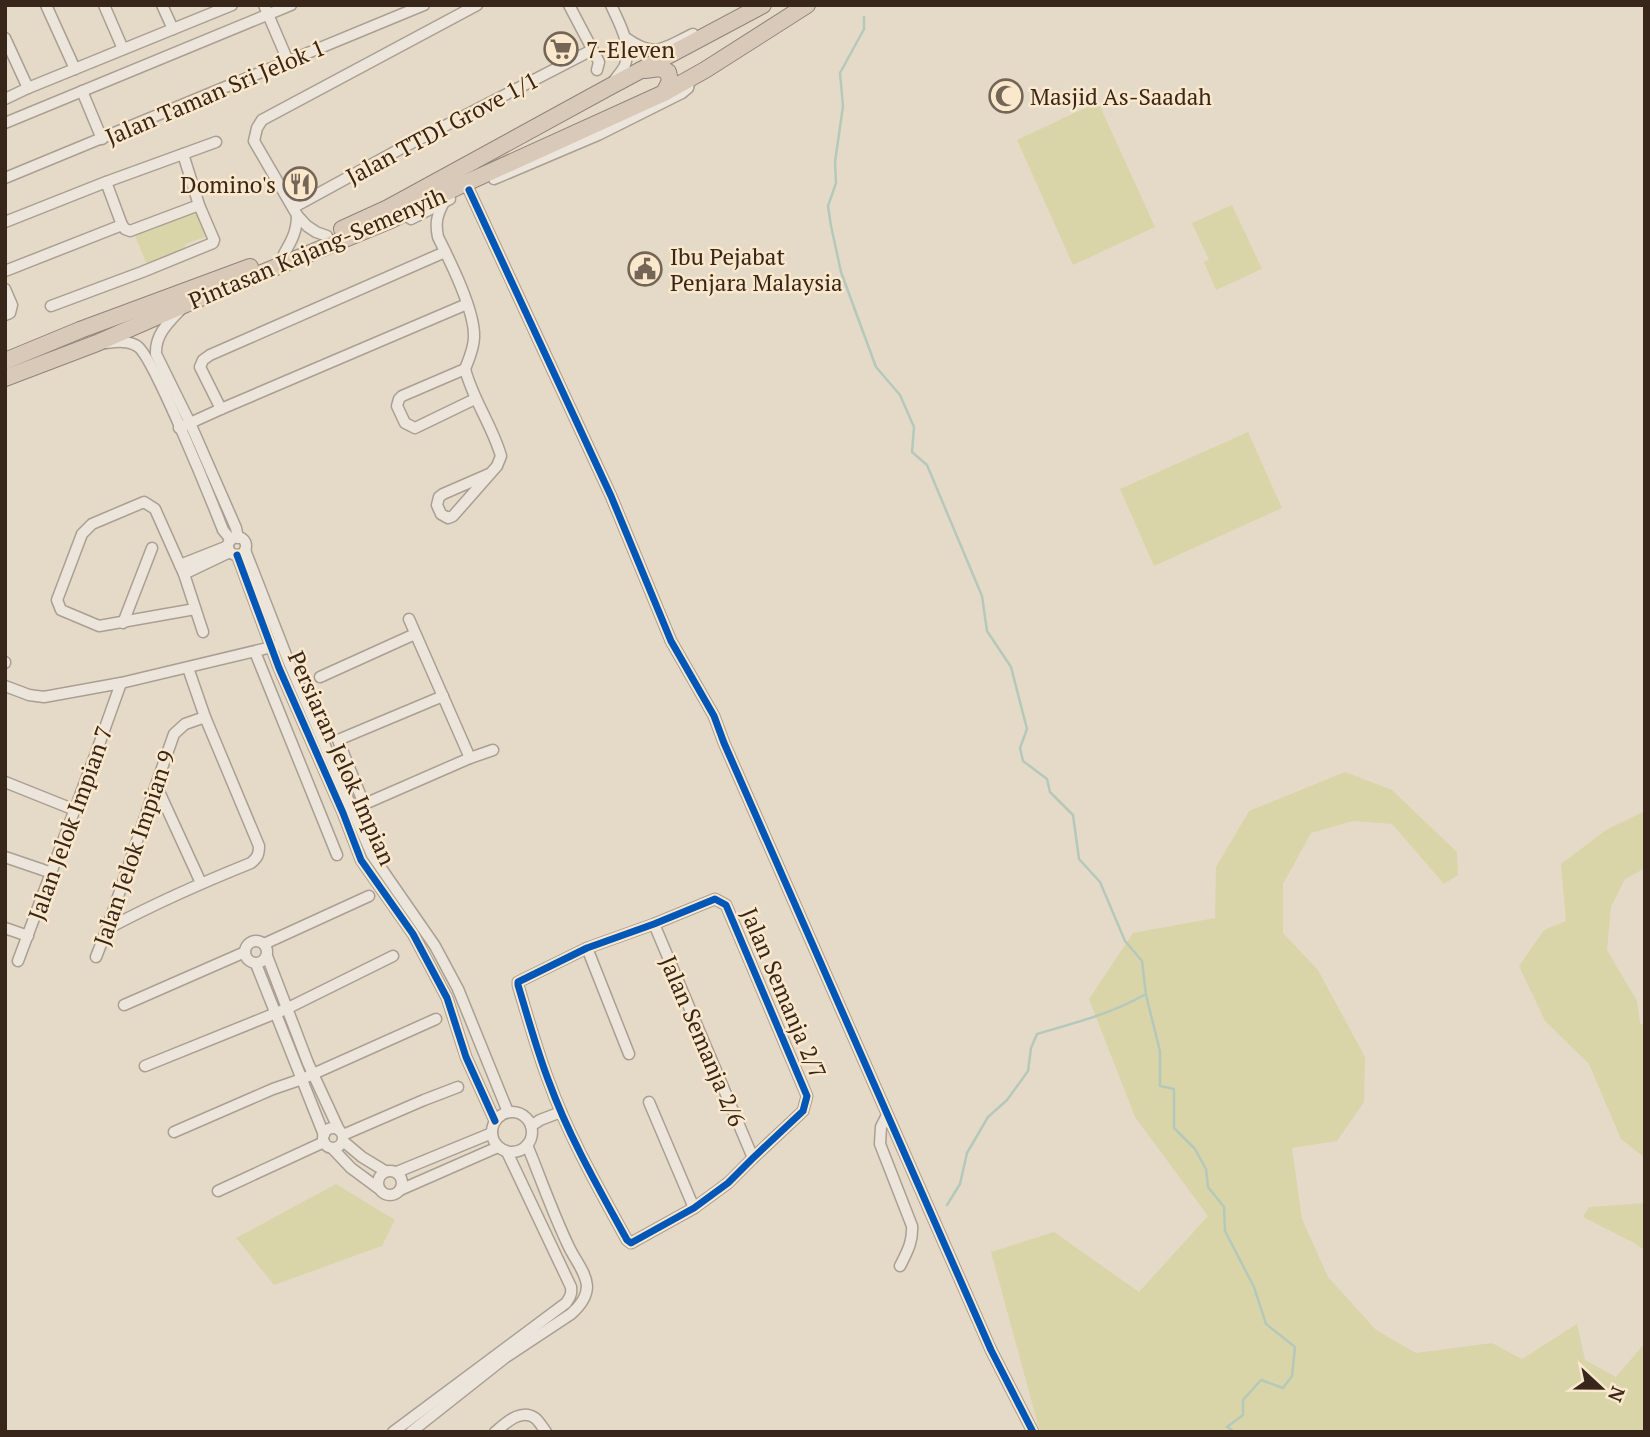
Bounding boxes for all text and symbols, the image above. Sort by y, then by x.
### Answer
supermarket icon: 7-Eleven [542,30,580,68]
street label: Jalan Taman Sri Jelok 1 [101,32,329,152]
place label: 7-Eleven [586,34,675,65]
street label: Jalan TTDI Grove 1/1 [340,64,544,192]
mosque icon: Masjid As-Saadah [987,77,1025,115]
place label: Masjid As-Saadah [1030,81,1212,112]
restaurant icon: Domino's [281,165,319,203]
place label: Domino's [180,169,276,200]
street label: Pintasan Kajang-Semenyih [184,180,451,316]
place label: Ibu Pejabat Penjara Malaysia [670,241,843,298]
public building icon: Ibu Pejabat Penjara Malaysia [626,250,664,288]
street label: Persiaran Jelok Impian [281,646,403,870]
street label: Jalan Jelok Impian 7 [20,721,120,925]
street label: Jalan Jelok Impian 9 [86,746,182,950]
street label: Jalan Semanja 2/7 [734,903,834,1083]
street label: Jalan Semanja 2/6 [653,951,753,1131]
north arrow [1566,1353,1636,1423]
text: N [1603,1383,1632,1406]

